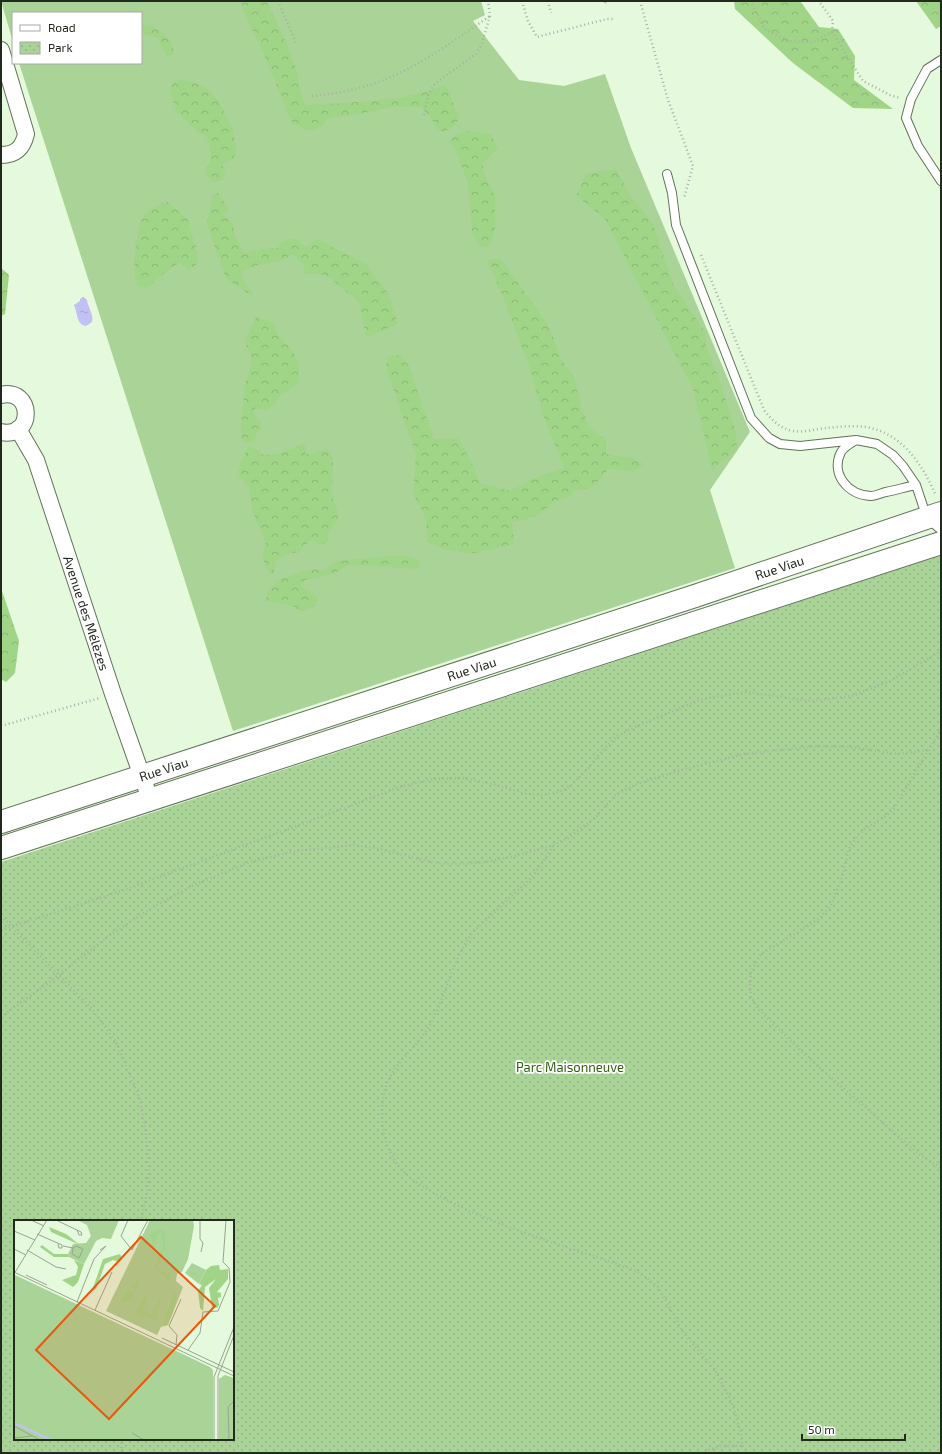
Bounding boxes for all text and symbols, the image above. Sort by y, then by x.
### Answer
legend [12,12,142,64]
text: Road [48,20,76,34]
text: Park [48,40,73,54]
street label: Rue Viau [753,552,806,583]
street label: Avenue des Mélèzes [60,554,113,673]
street label: Rue Viau [445,653,498,684]
street label: Rue Viau [137,754,190,785]
park label: Parc Maisonneuve [516,1059,624,1075]
inset map [14,1220,234,1440]
scale bar [802,1416,905,1442]
text: 50 m [808,1422,835,1436]

